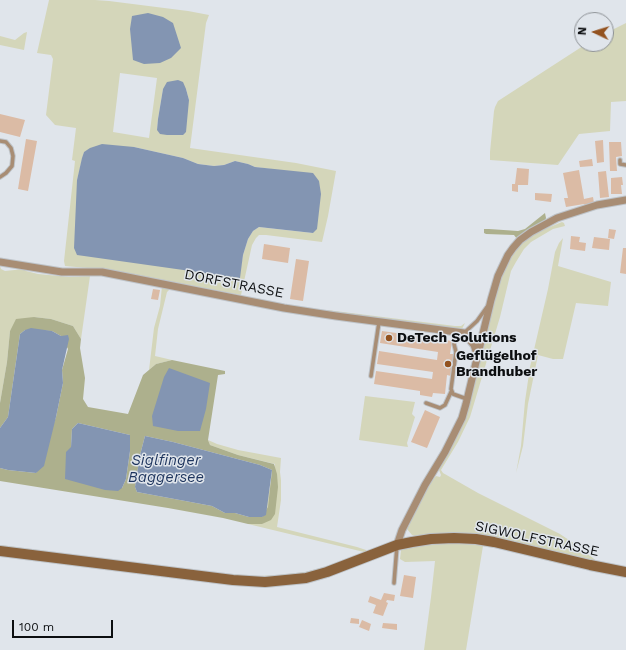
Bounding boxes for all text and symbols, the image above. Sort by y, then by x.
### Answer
north arrow [574,12,614,52]
text: N [576,27,589,36]
street label: DORFSTRASSE [183,266,285,302]
place label: DeTech Solutions [397,330,517,346]
marker: DeTech Solutions [384,333,394,343]
place label: Geflügelhof Brandhuber [456,348,537,380]
marker: Geflügelhof Brandhuber [443,359,453,369]
water label: Siglfinger Baggersee [128,452,204,487]
street label: SIGWOLFSTRASSE [474,518,600,560]
scale bar [14,612,115,638]
text: 100 m [19,620,54,634]

